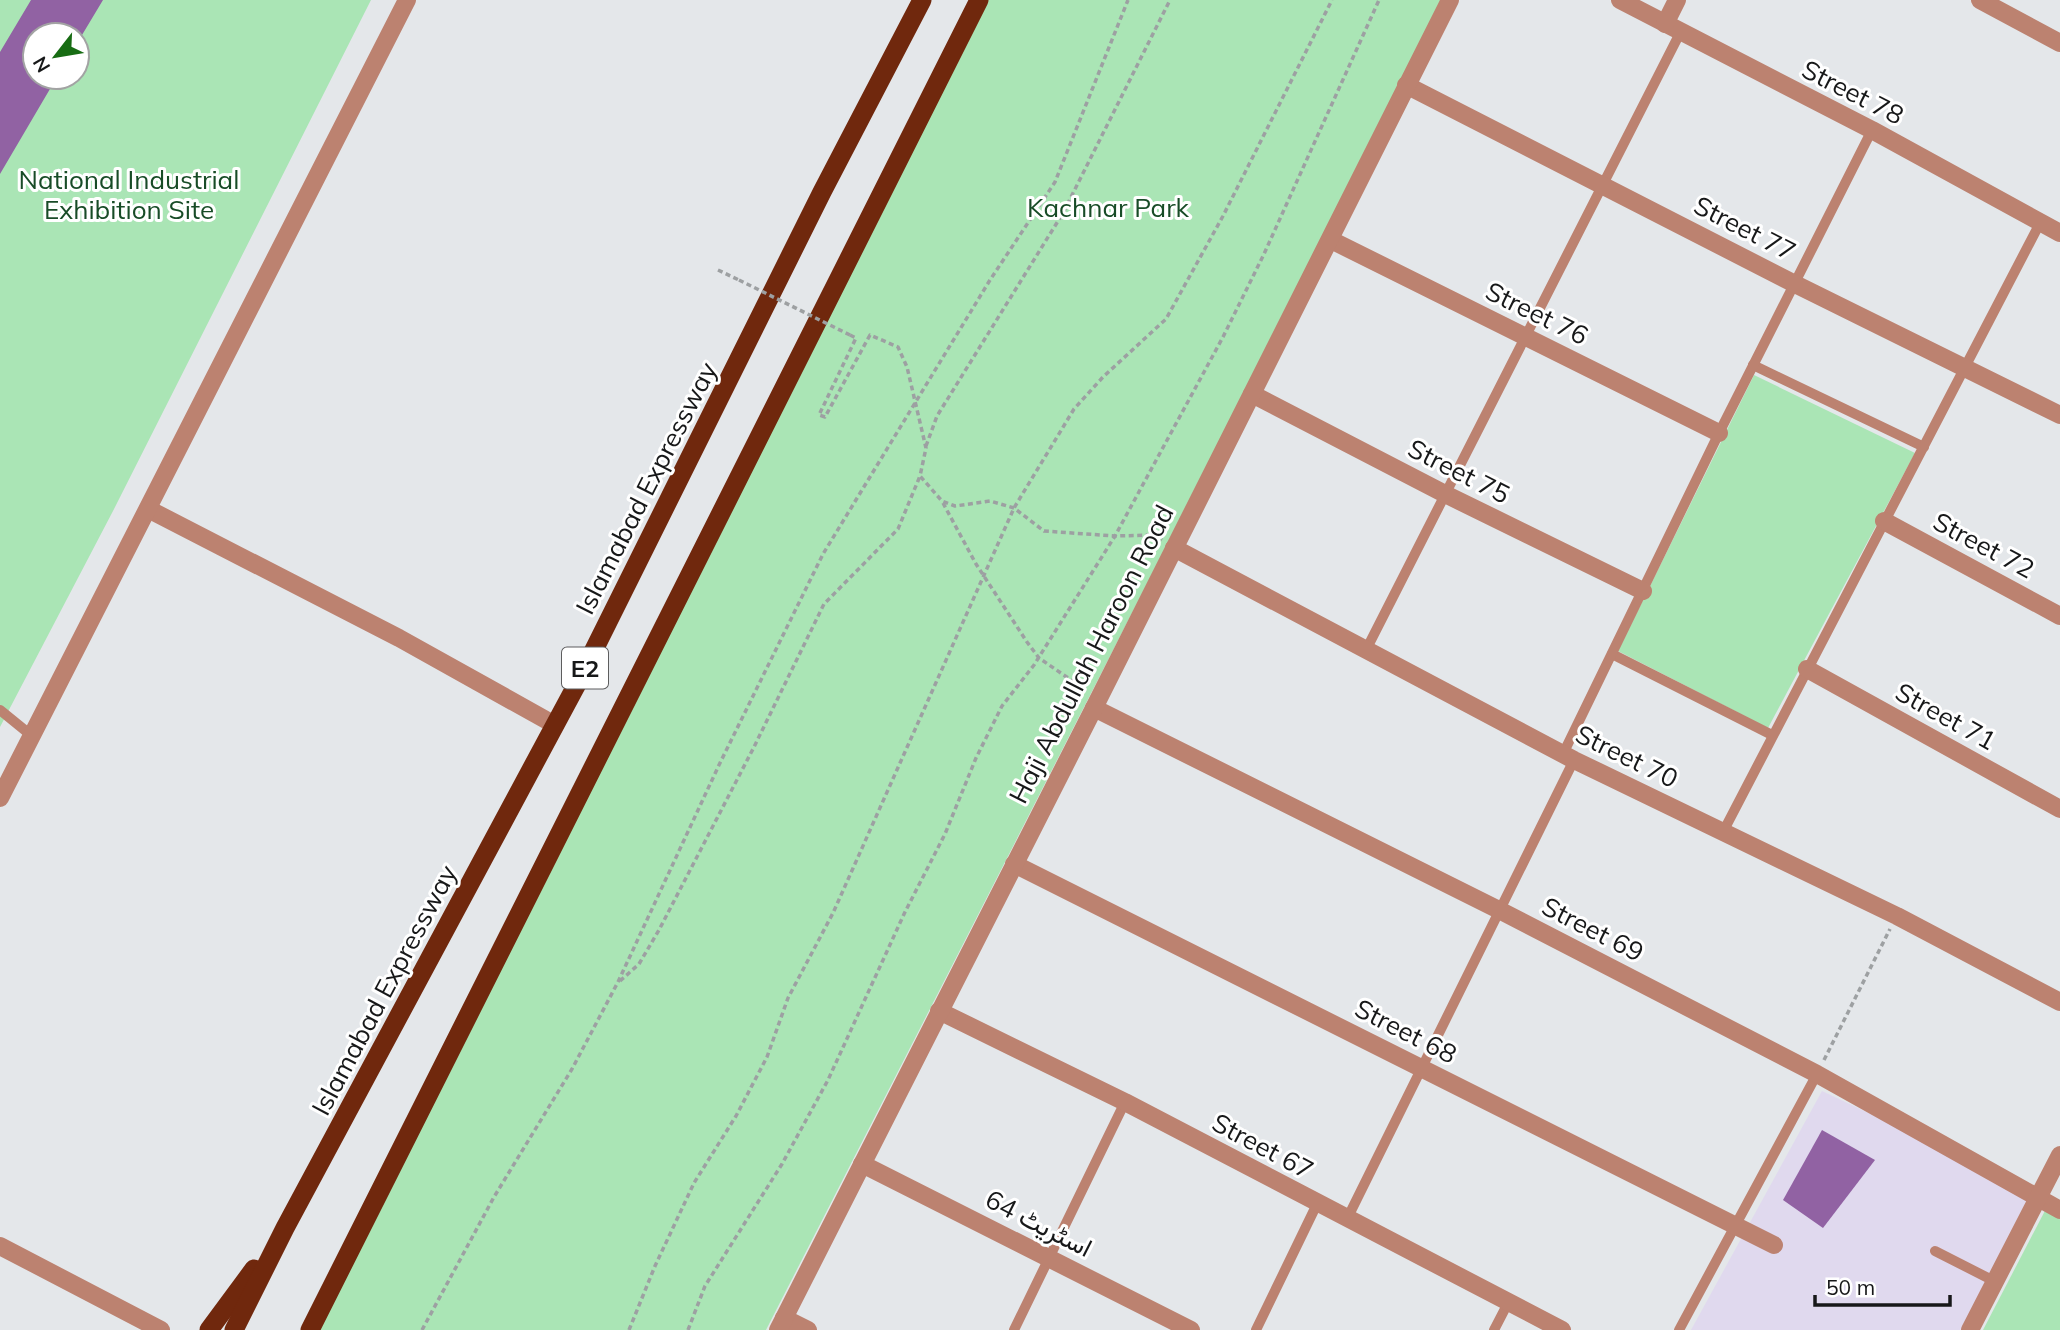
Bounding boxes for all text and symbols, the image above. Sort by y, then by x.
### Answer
north arrow [21,21,91,91]
text: N [27,52,55,77]
street label: Street 78 [1797,52,1909,132]
park label: National Industrial Exhibition Site [19,163,239,226]
street label: Street 77 [1689,188,1801,268]
park label: Kachnar Park [1027,191,1190,224]
street label: Street 76 [1480,274,1594,352]
street label: Islamabad Expressway [568,356,724,620]
street label: Street 75 [1403,431,1515,511]
street label: Haji Abdullah Haroon Road [1001,499,1181,809]
street label: Street 72 [1928,505,2040,585]
road number: E2 [562,648,608,688]
street label: Street 71 [1890,675,2002,757]
street label: Street 70 [1570,717,1684,795]
street label: Islamabad Expressway [304,859,464,1121]
street label: Street 69 [1537,889,1649,969]
street label: Street 68 [1350,991,1462,1071]
street label: Street 67 [1207,1106,1319,1186]
street label: اسٹریٹ 64 [980,1182,1098,1264]
scale bar [1815,1264,1950,1308]
text: 50 m [1826,1274,1875,1300]

